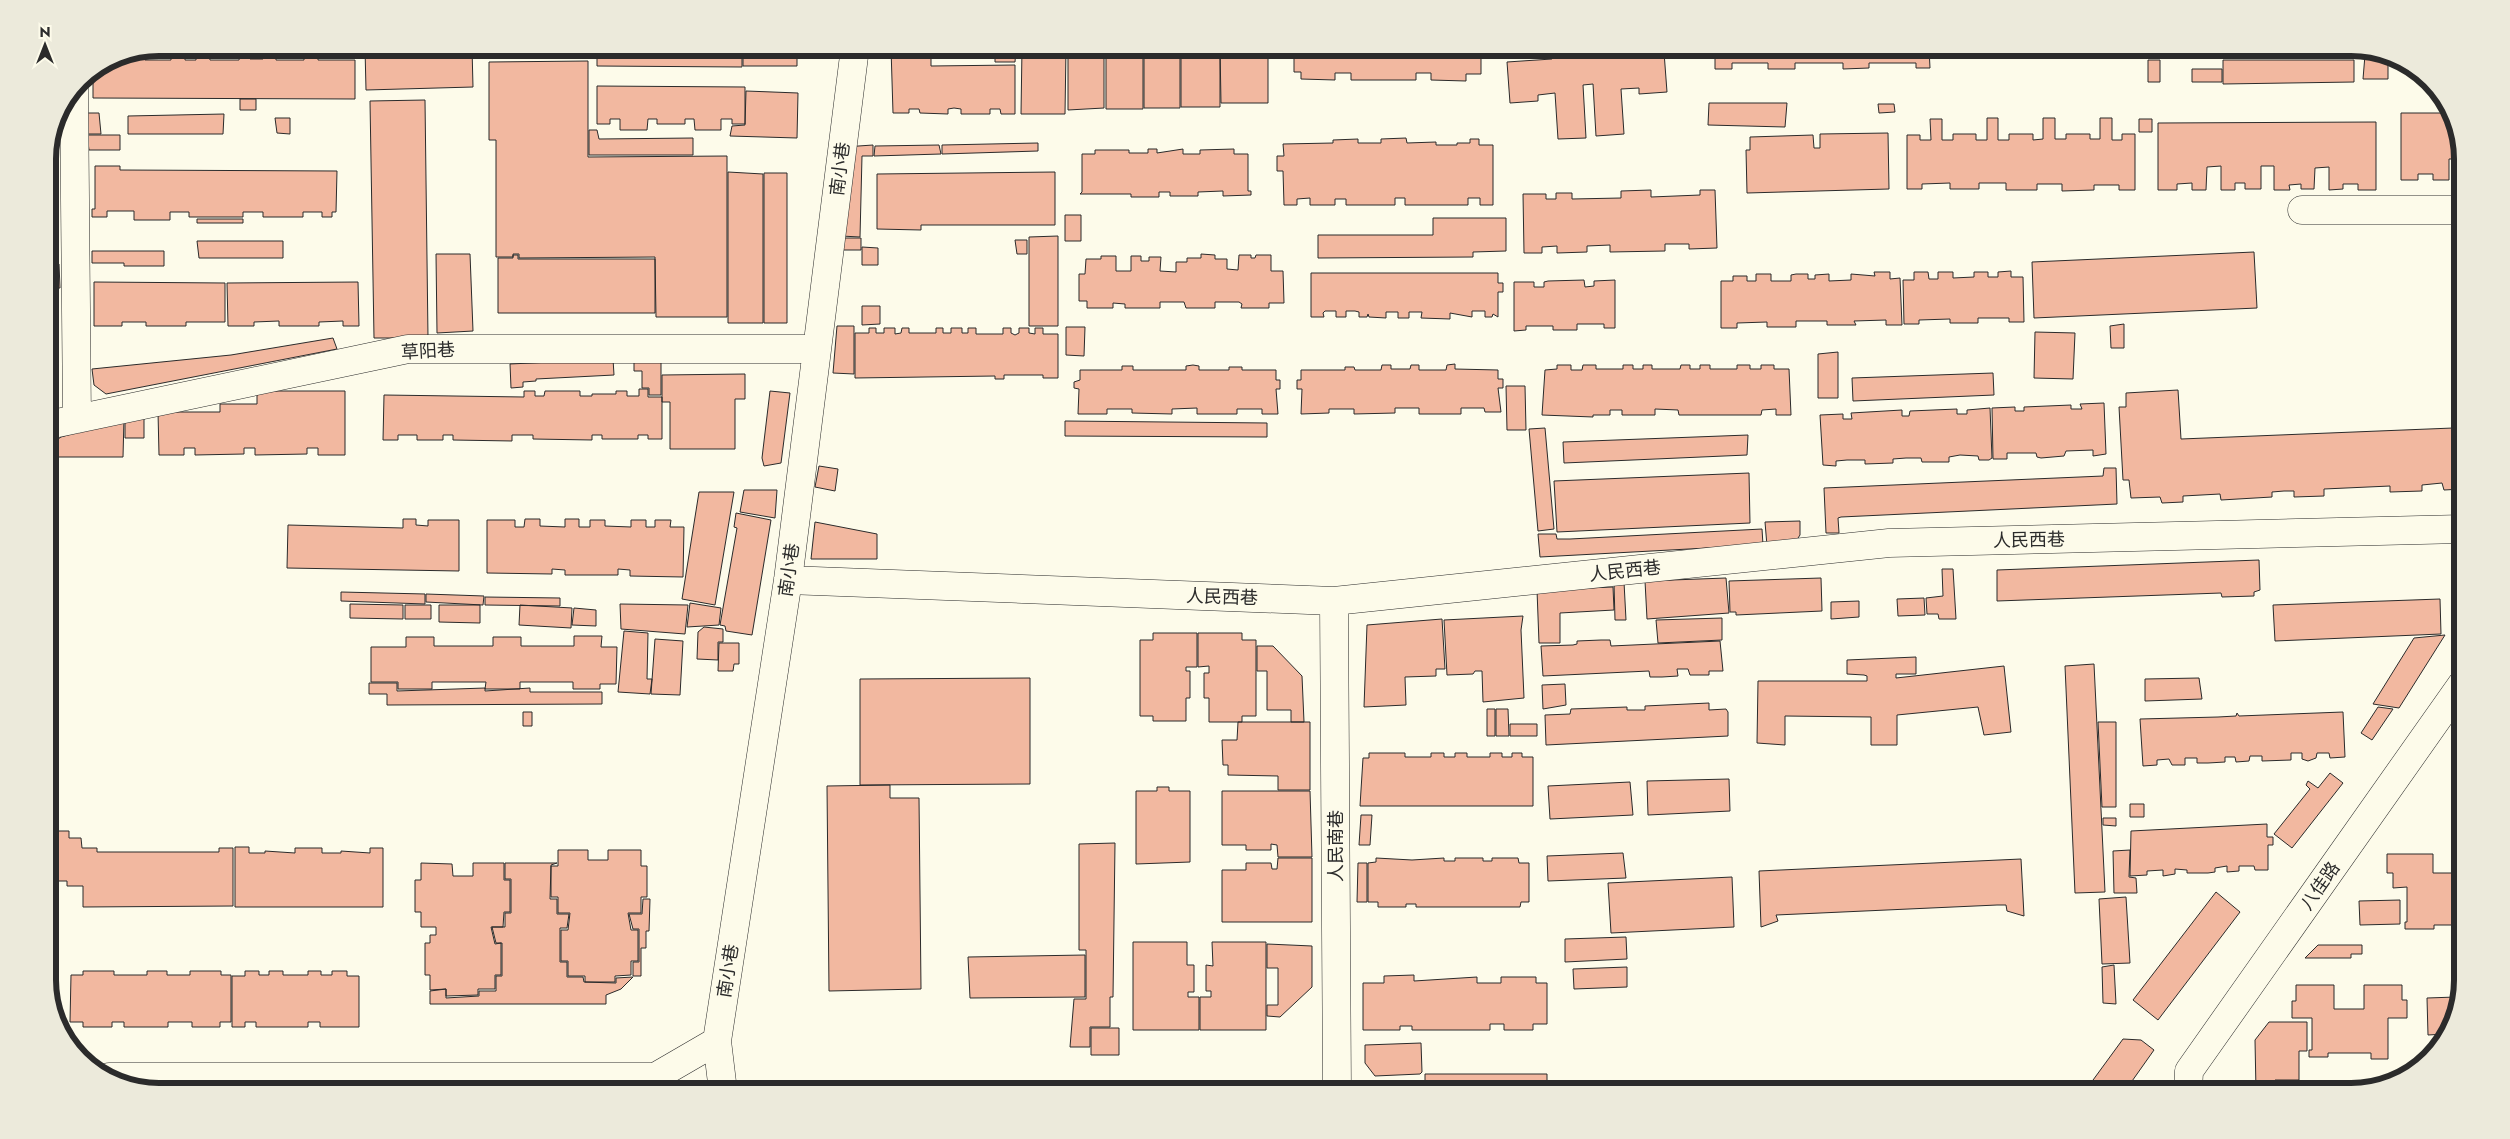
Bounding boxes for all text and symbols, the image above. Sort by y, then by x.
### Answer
north arrow [20,20,70,70]
text: N [39,22,51,42]
street label: 南小巷 [824,141,856,197]
street label: 草阳巷 [400,337,456,365]
street label: 人民西巷 [1993,526,2065,554]
street label: 南小巷 [772,541,806,599]
street label: 人民西巷 [1588,554,1662,588]
street label: 人民西巷 [1186,583,1258,611]
street label: 人民南巷 [1323,810,1349,882]
street label: 八佳路 [2294,856,2346,916]
street label: 南小巷 [711,942,745,1000]

